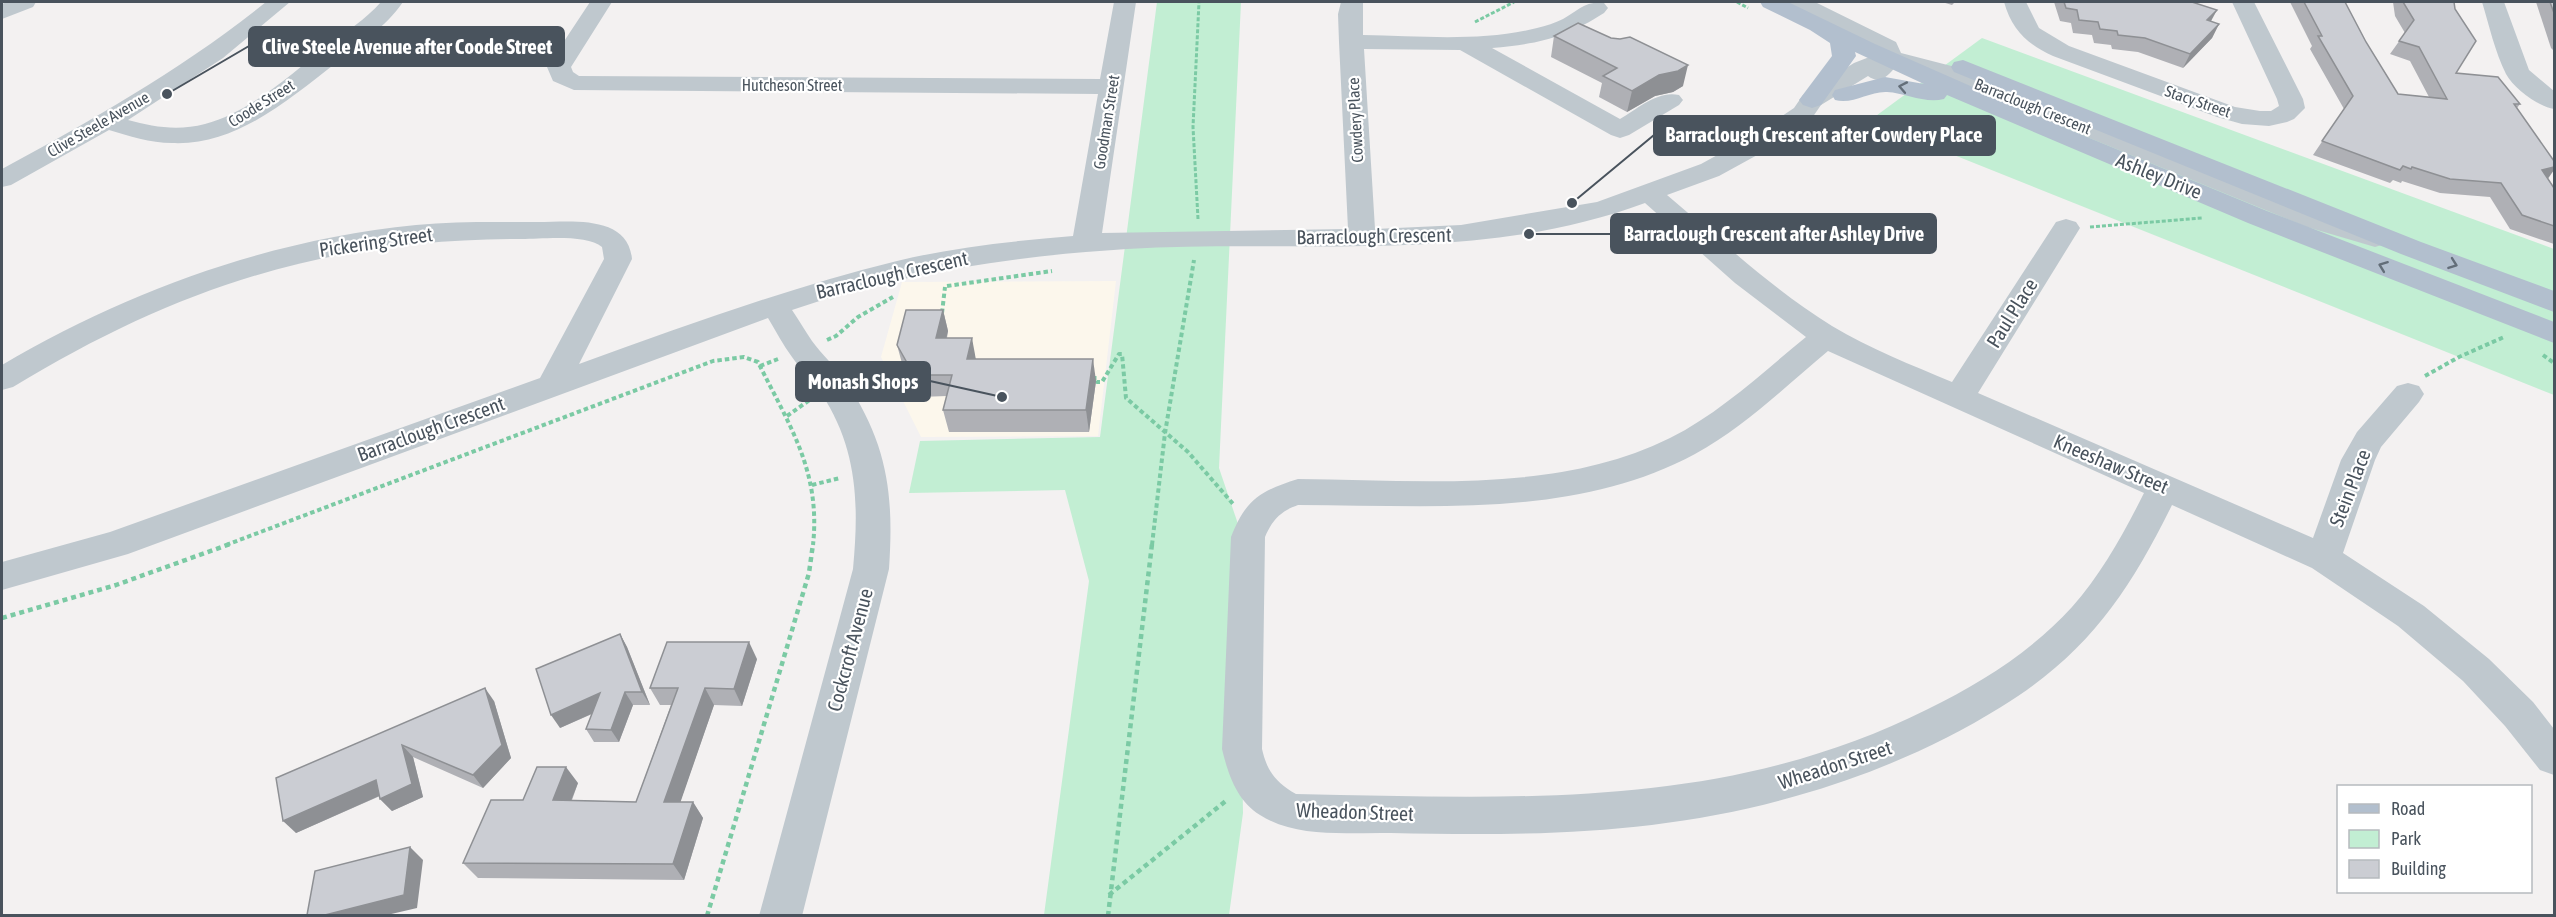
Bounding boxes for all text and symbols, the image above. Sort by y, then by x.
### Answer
callout: Clive Steele Avenue after Coode Street [249,27,564,66]
text: Clive Steele Avenue after Coode Street [262,34,552,58]
street label: Goodman Street [1090,73,1122,170]
street label: Barraclough Crescent [1972,74,2094,139]
street label: Coode Street [225,75,298,130]
street label: Hutcheson Street [742,76,843,94]
street label: Cowdery Place [1344,77,1367,163]
one-way arrow [1898,81,1908,94]
street label: Stacy Street [2162,81,2234,122]
street label: Clive Steele Avenue [44,88,152,160]
callout: Barraclough Crescent after Cowdery Place [1654,116,1995,155]
text: Barraclough Crescent after Cowdery Place [1665,122,1983,146]
street label: Ashley Drive [2113,148,2205,203]
callout: Barraclough Crescent after Ashley Drive [1611,214,1936,253]
text: Barraclough Crescent after Ashley Drive [1624,221,1924,245]
street label: Pickering Street [318,222,434,261]
street label: Barraclough Crescent [1296,223,1452,248]
street label: Barraclough Crescent [814,246,970,303]
one-way arrow [2447,256,2458,269]
one-way arrow [2378,261,2389,273]
street label: Paul Place [1981,274,2042,352]
callout: Monash Shops [796,362,930,401]
text: Monash Shops [808,369,919,393]
street label: Barraclough Crescent [354,391,508,466]
street label: Kneeshaw Street [2050,429,2172,498]
street label: Stein Place [2324,446,2375,530]
street label: Cockcroft Avenue [822,586,877,714]
street label: Wheadon Street [1775,735,1895,794]
legend [2337,785,2532,893]
street label: Wheadon Street [1296,798,1415,825]
text: Road [2391,798,2425,819]
text: Park [2391,828,2421,849]
text: Building [2391,858,2446,879]

